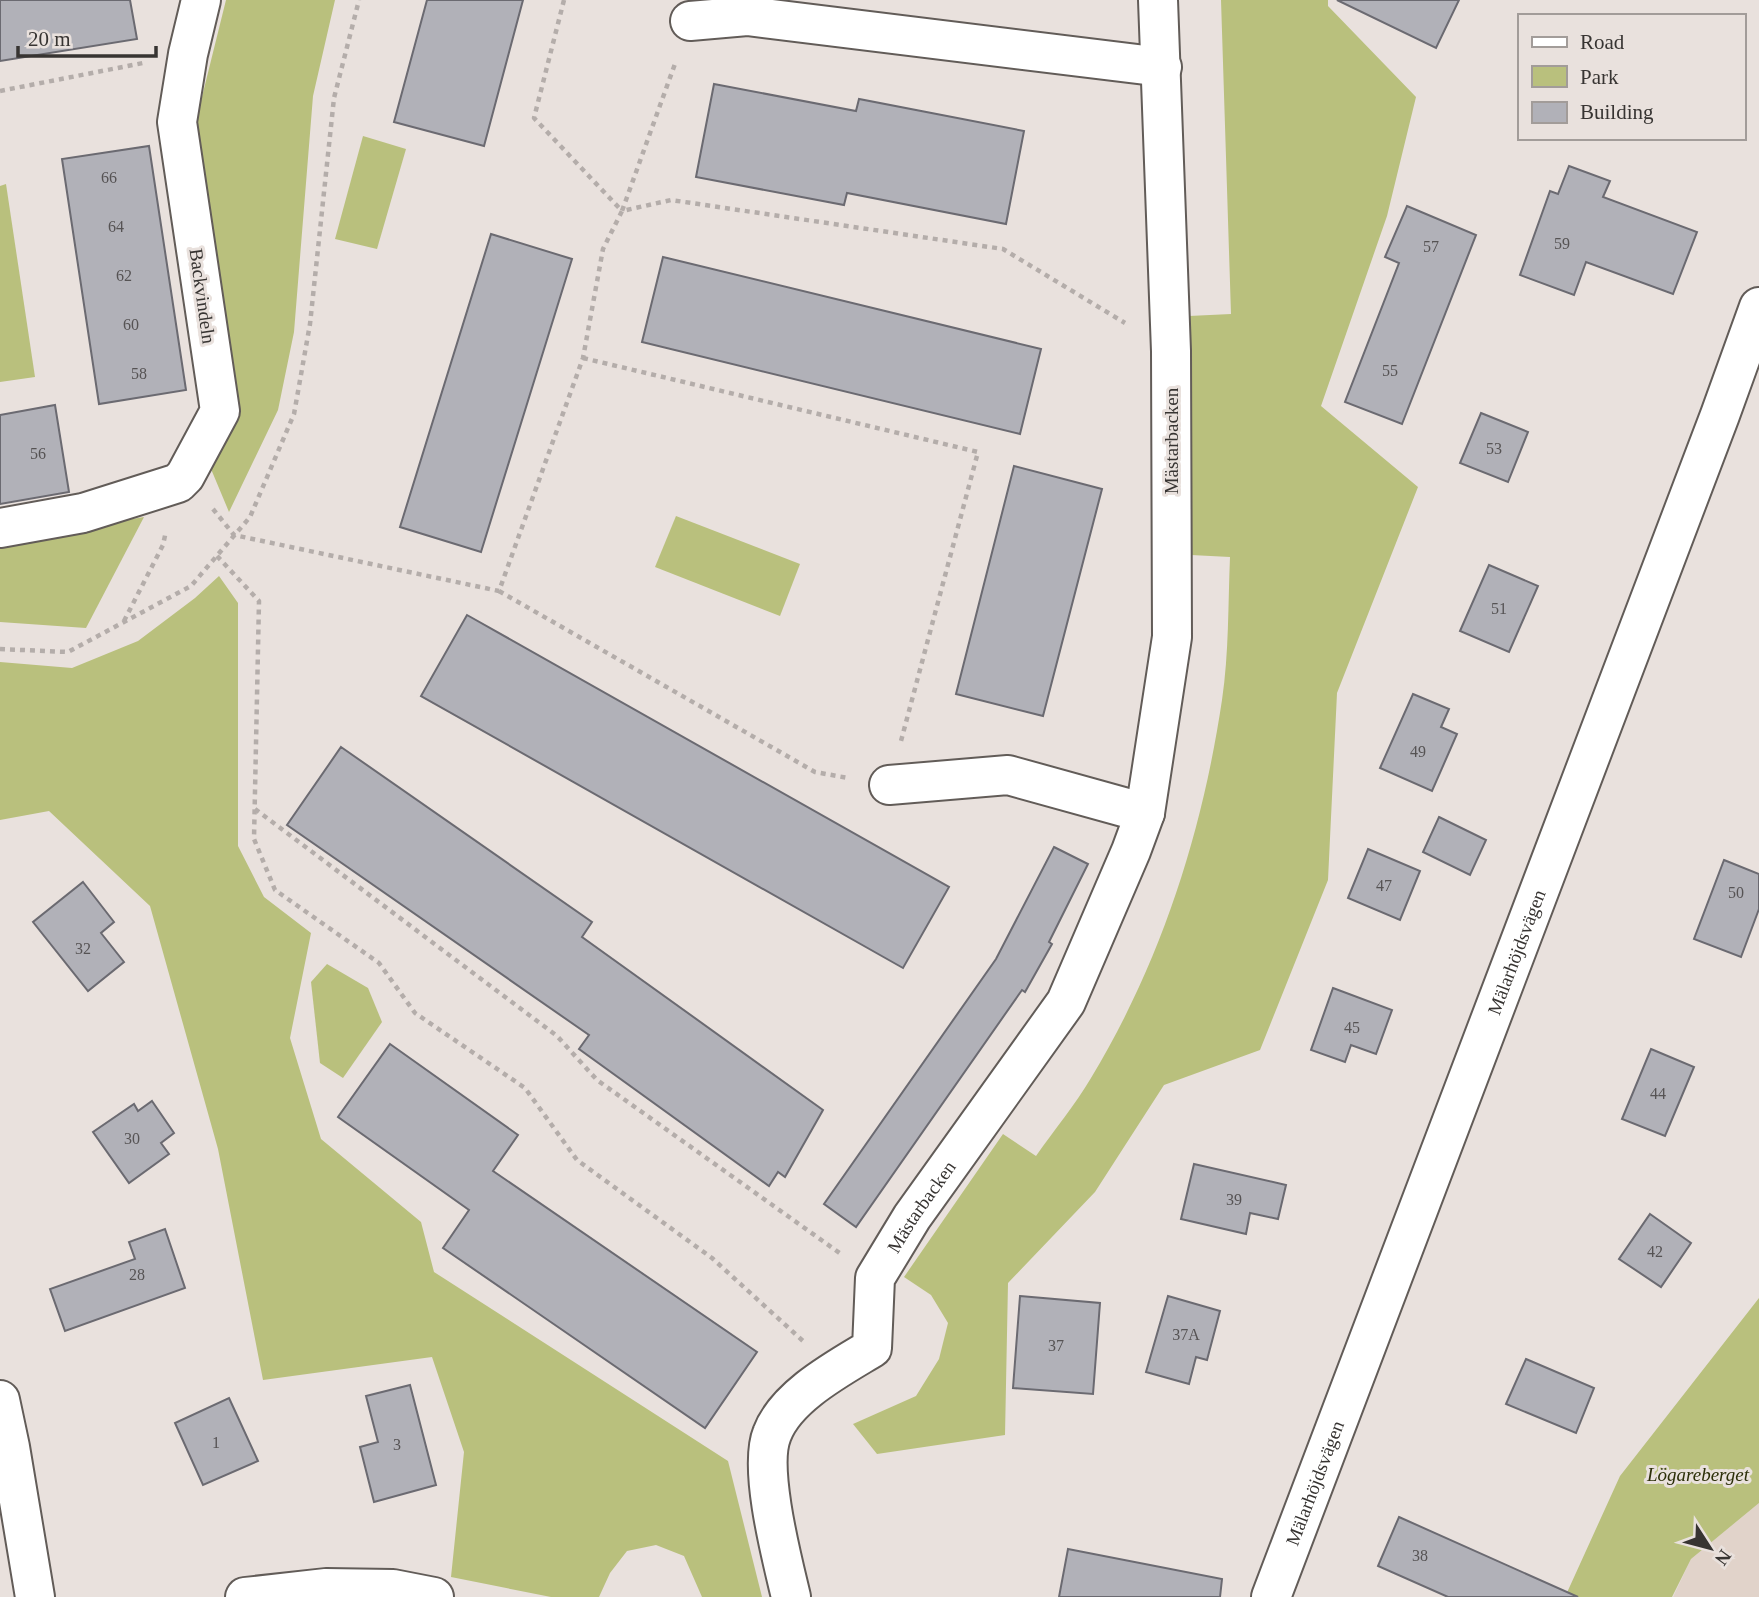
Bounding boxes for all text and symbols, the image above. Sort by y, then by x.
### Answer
scale bar [18,14,156,58]
legend [1518,14,1745,140]
text: 20 m [28,27,71,51]
text: Road [1580,30,1625,54]
text: Park [1580,65,1619,89]
text: Building [1580,100,1654,124]
house number: 66 [101,169,117,186]
house number: 64 [108,218,124,235]
house number: 59 [1554,235,1570,252]
house number: 57 [1423,238,1439,255]
street label: Backvindeln [185,247,220,346]
house number: 62 [116,267,132,284]
house number: 60 [123,316,139,333]
house number: 55 [1382,362,1398,379]
house number: 58 [131,365,147,382]
street label: Mästarbacken [1161,387,1182,494]
house number: 53 [1486,440,1502,457]
house number: 56 [30,445,46,462]
house number: 51 [1491,600,1507,617]
house number: 49 [1410,743,1426,760]
house number: 47 [1376,877,1392,894]
house number: 50 [1728,884,1744,901]
street label: Mälarhöjdsvägen [1483,886,1550,1018]
house number: 32 [75,940,91,957]
house number: 45 [1344,1019,1360,1036]
house number: 44 [1650,1085,1666,1102]
house number: 30 [124,1130,140,1147]
street label: Mästarbacken [883,1156,960,1257]
house number: 39 [1226,1191,1242,1208]
house number: 42 [1647,1243,1663,1260]
house number: 28 [129,1266,145,1283]
house number: 37A [1172,1326,1200,1343]
house number: 37 [1048,1337,1064,1354]
street label: Mälarhöjdsvägen [1282,1417,1348,1549]
house number: 1 [212,1434,220,1451]
house number: 3 [393,1436,401,1453]
park label: Lögareberget [1646,1464,1750,1485]
north arrow [1675,1513,1745,1583]
text: N [1711,1546,1736,1570]
house number: 38 [1412,1547,1428,1564]

